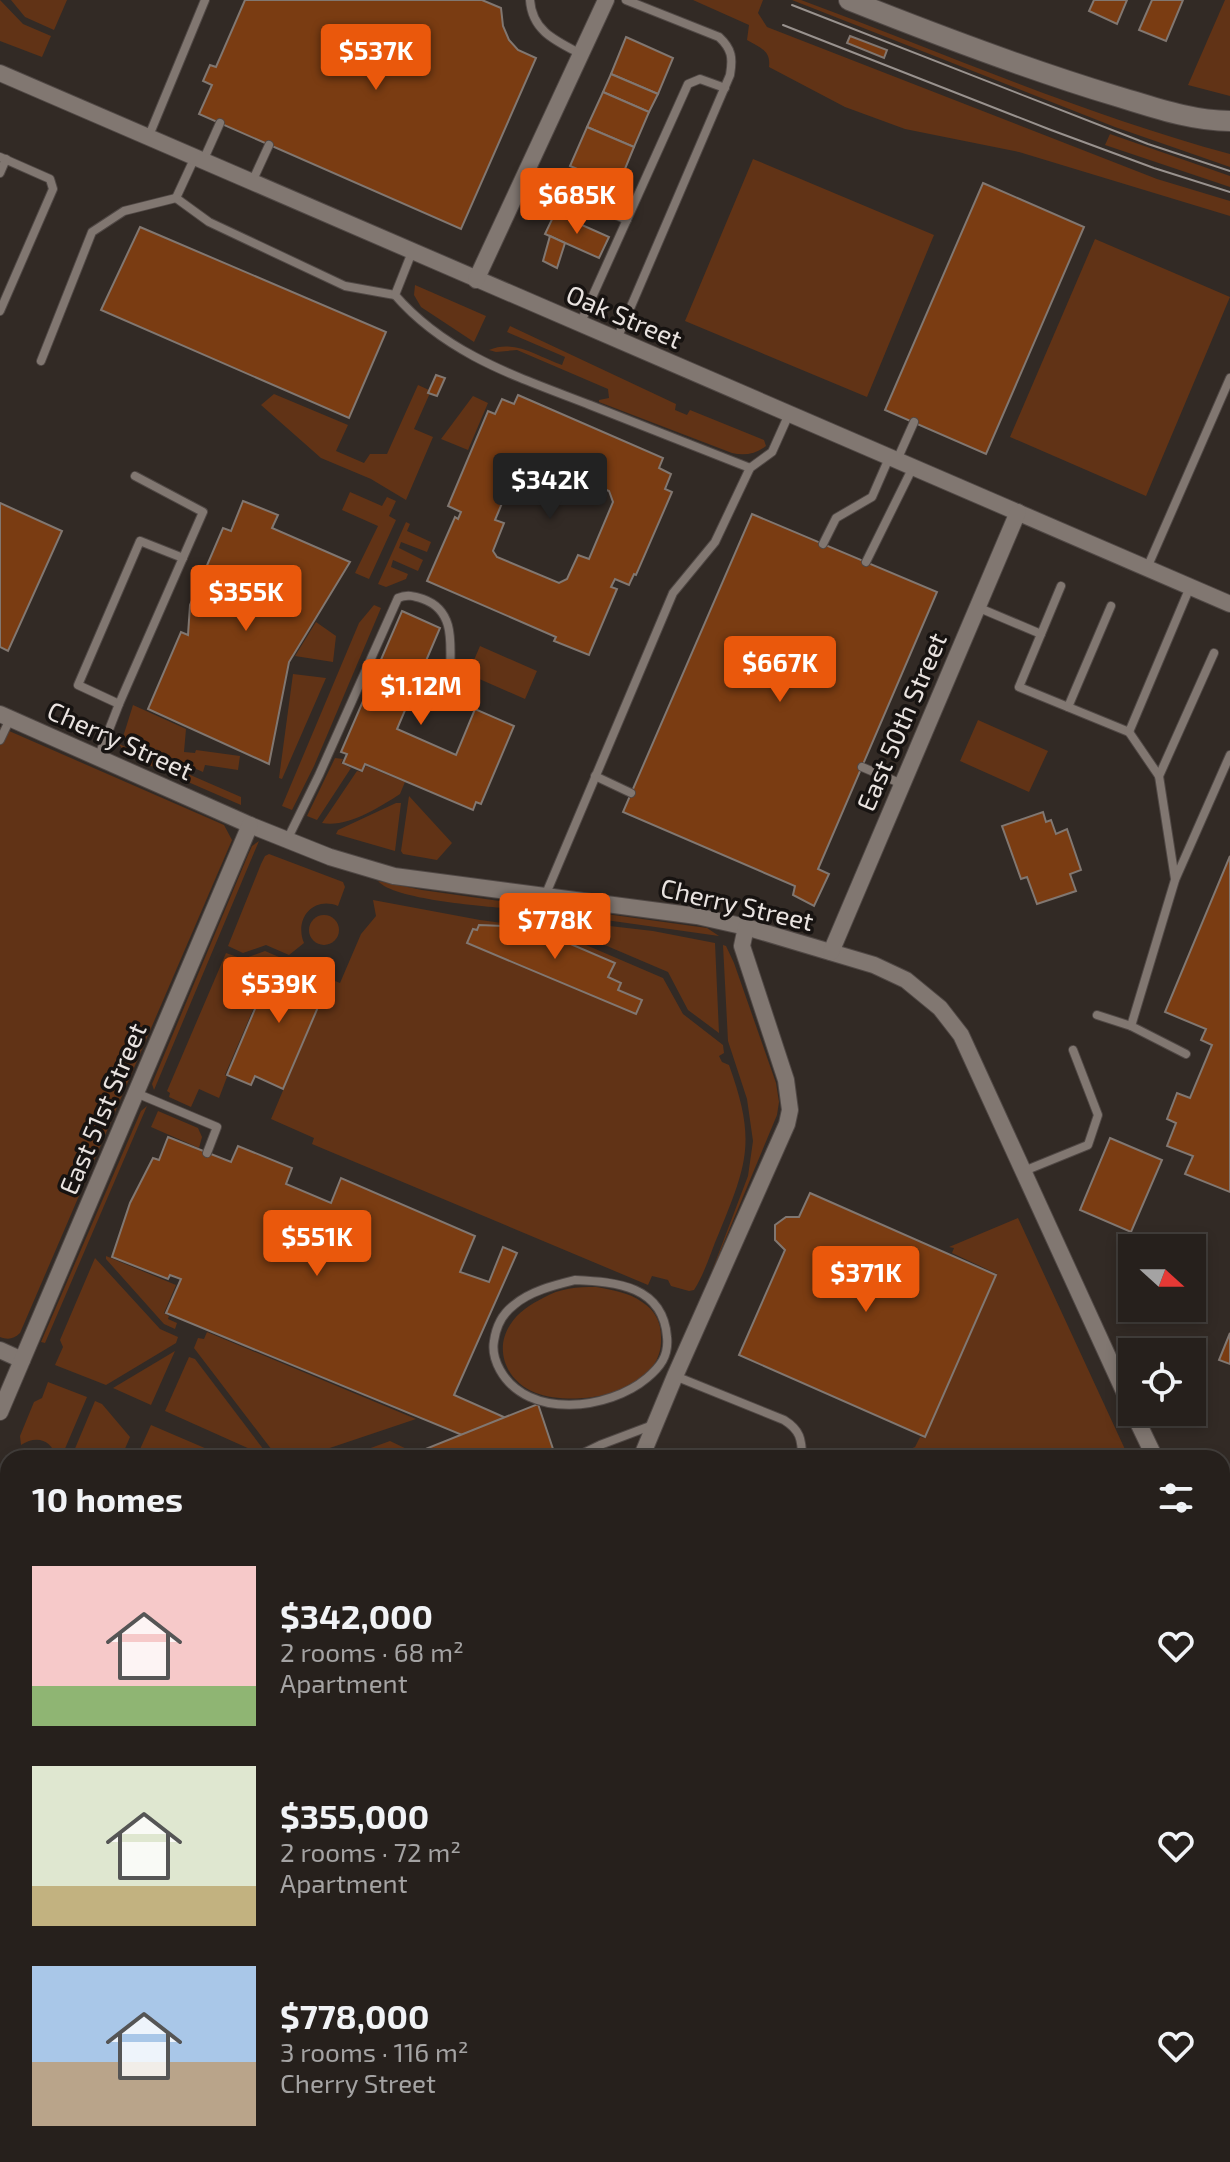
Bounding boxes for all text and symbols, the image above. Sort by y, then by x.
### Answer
pin: $537K [320,24,432,92]
text: $537K [339,34,413,65]
pin: $685K [521,168,633,236]
text: $685K [538,178,616,209]
street label: Oak Street [562,277,687,354]
pin: $342K [494,453,606,521]
text: $342K [511,463,589,494]
pin: $355K [190,565,302,633]
text: $355K [208,575,284,606]
street label: East 50th Street [849,628,952,815]
pin: $667K [724,636,836,704]
text: $667K [742,646,818,677]
pin: $1.12M [356,659,486,727]
text: $1.12M [380,669,462,700]
street label: Cherry Street [43,694,198,786]
street label: Cherry Street [658,871,817,936]
pin: $778K [499,893,611,961]
text: $778K [517,903,593,934]
pin: $539K [223,957,335,1025]
text: $539K [241,967,317,998]
street label: East 51st Street [52,1018,152,1199]
pin: $551K [261,1210,373,1278]
text: $551K [281,1220,353,1251]
north arrow [1118,1234,1206,1322]
map controls [1118,1234,1206,1426]
pin: $371K [810,1246,922,1314]
text: $371K [830,1256,902,1287]
button: locate [1118,1338,1206,1426]
icon: filters [1154,1476,1198,1520]
text: 10 homes [32,1478,183,1519]
text: $342,000 [280,1595,433,1636]
icon: home [96,1598,192,1694]
icon: heart [1154,1624,1198,1668]
text: 2 rooms · 68 m² [280,1636,464,1667]
text: Apartment [280,1667,408,1698]
text: $355,000 [280,1795,429,1836]
icon: home [96,1798,192,1894]
icon: heart [1154,1824,1198,1868]
text: 2 rooms · 72 m² [280,1836,461,1867]
text: Apartment [280,1867,408,1898]
text: $778,000 [280,1995,429,2036]
icon: home [96,1998,192,2094]
icon: heart [1154,2024,1198,2068]
text: 3 rooms · 116 m² [280,2036,469,2067]
text: Cherry Street [280,2067,436,2098]

